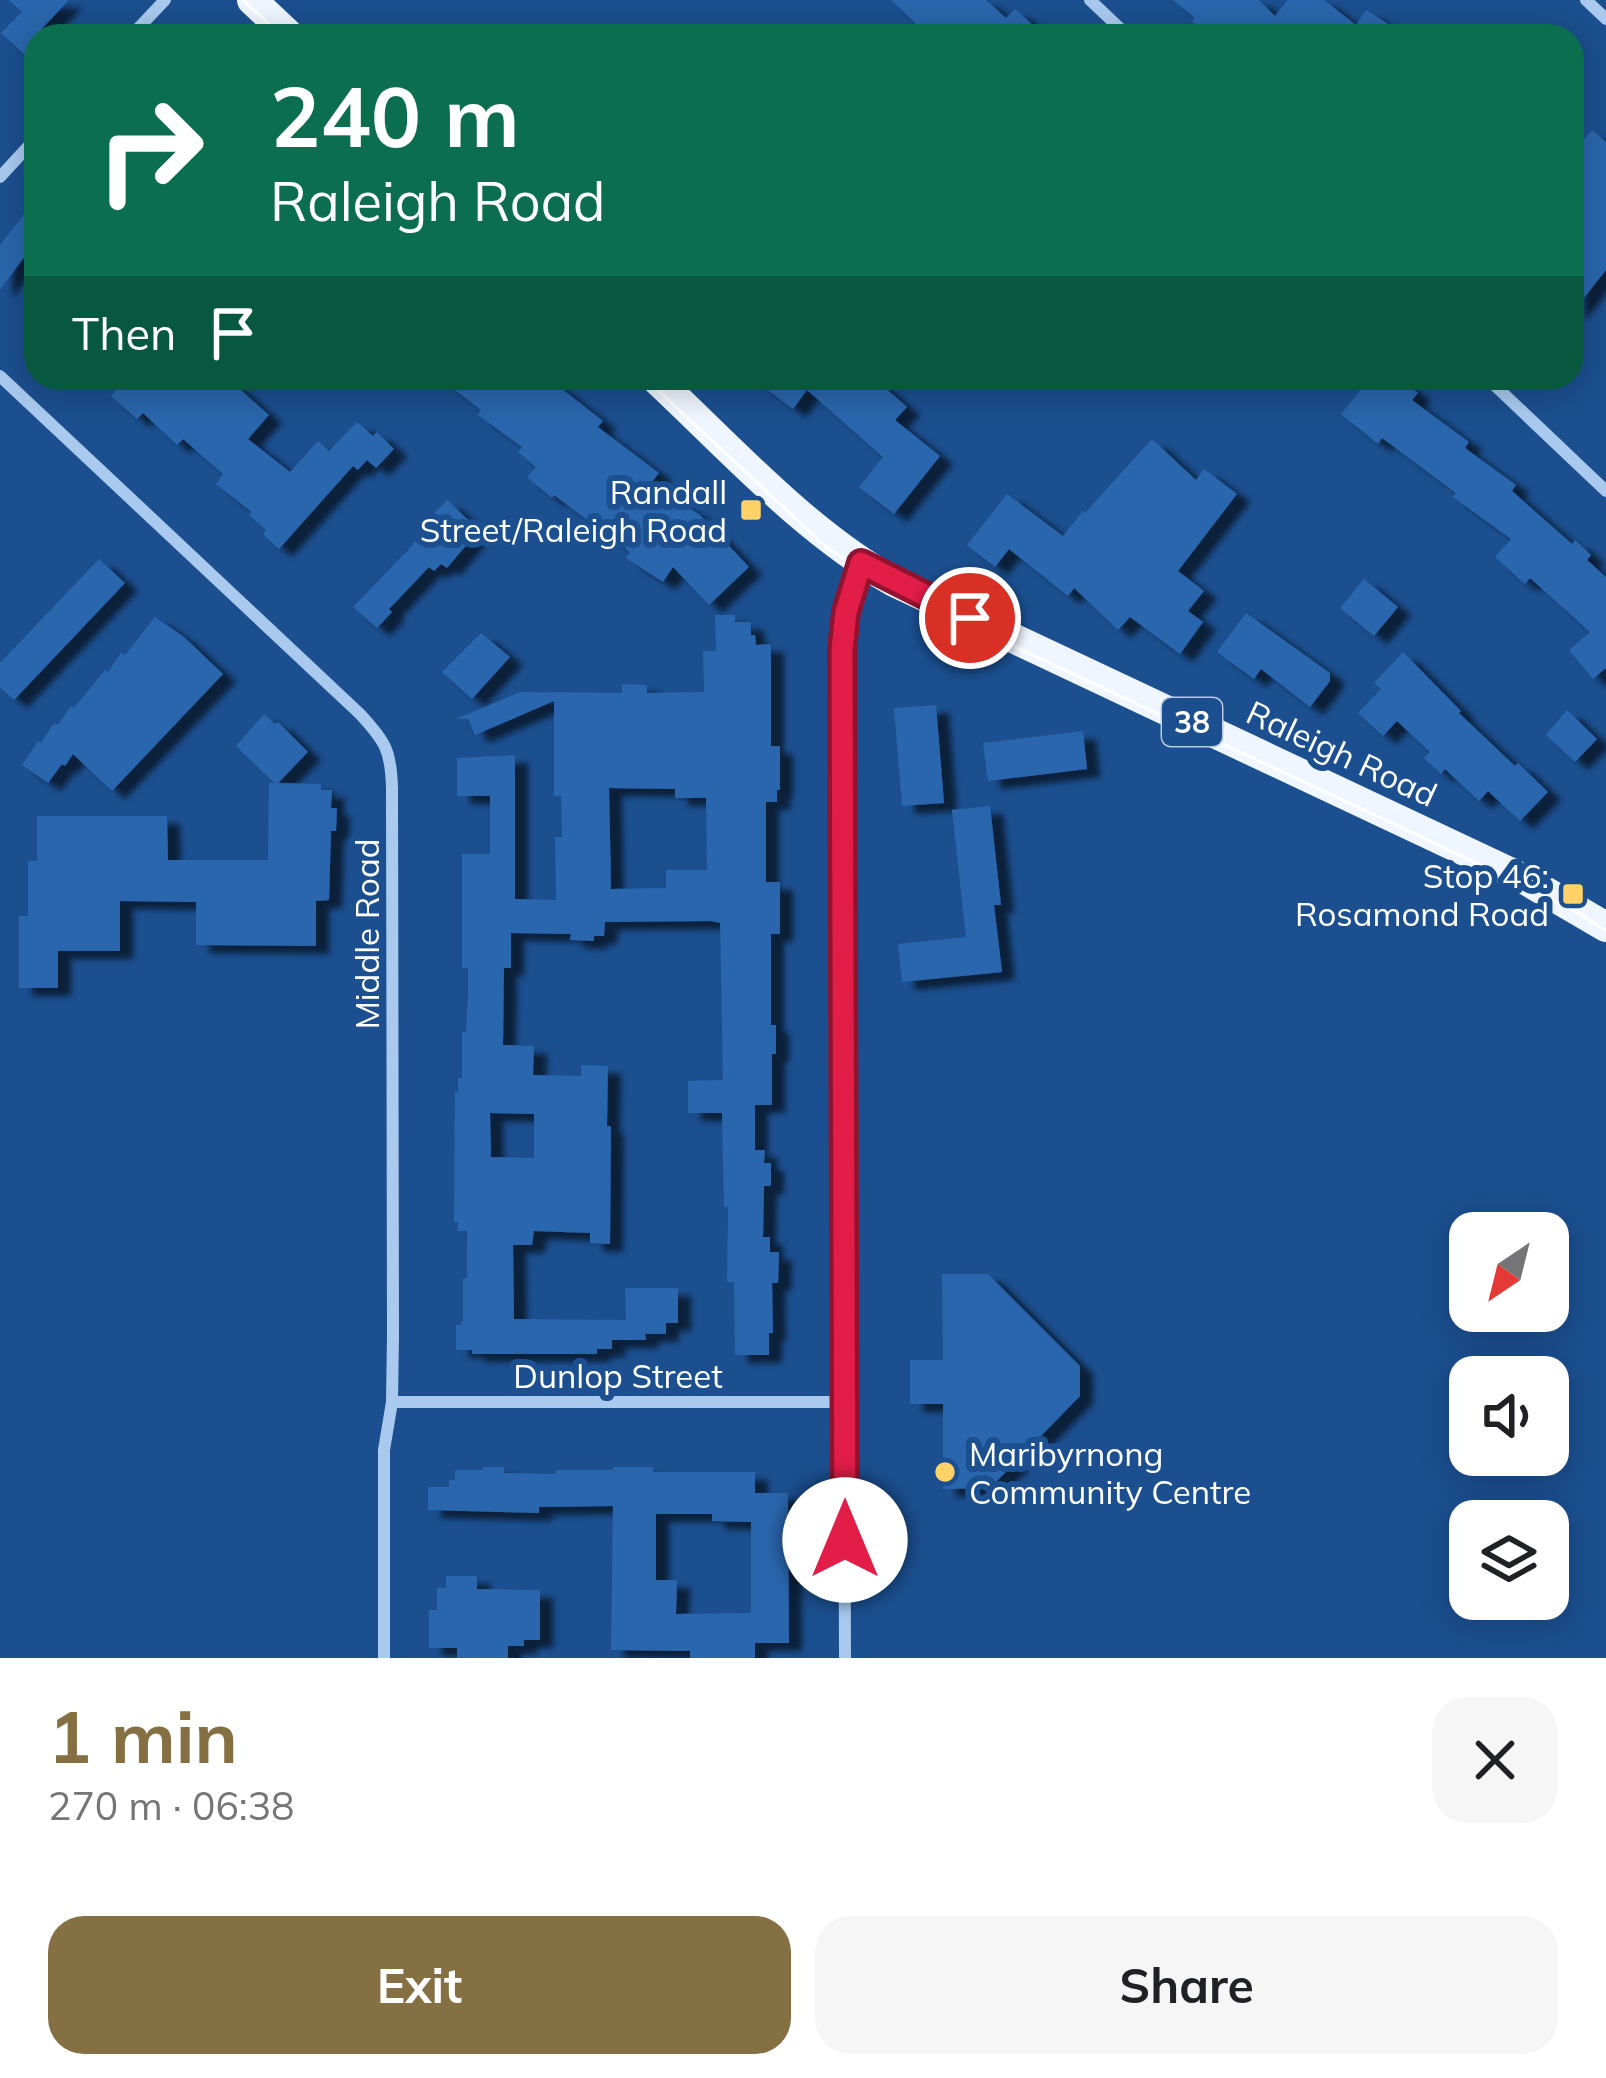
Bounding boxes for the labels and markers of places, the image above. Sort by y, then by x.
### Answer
place label: Randall Street/Raleigh Road [420,471,727,550]
marker: Randall Street/Raleigh Road [738,497,764,523]
pin [919,567,1021,669]
place label: Stop 46: Rosamond Road [1295,855,1549,934]
marker: Stop 46: Rosamond Road [1560,881,1586,907]
place label: Maribyrnong Community Centre [969,1433,1251,1512]
marker: Maribyrnong Community Centre [932,1459,958,1485]

